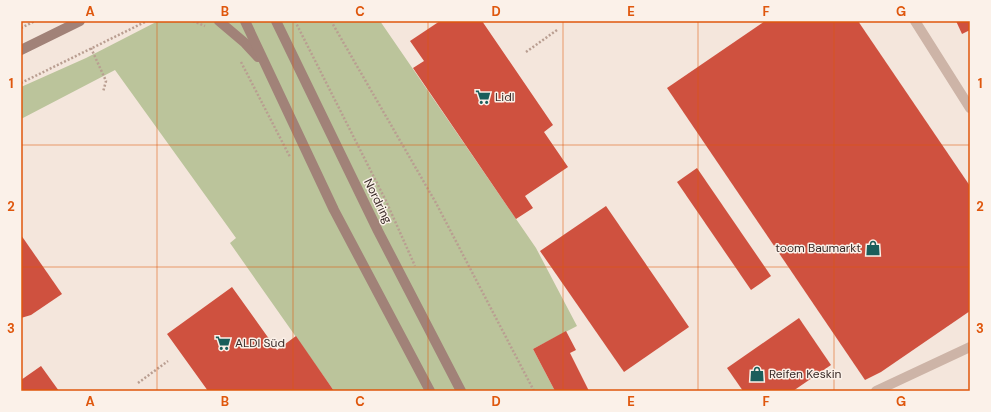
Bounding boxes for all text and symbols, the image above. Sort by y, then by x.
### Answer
text: A [85,3,95,20]
text: B [221,3,229,20]
text: C [355,3,365,20]
text: D [491,3,501,20]
text: E [627,3,635,20]
text: F [762,3,770,20]
text: G [896,3,906,20]
text: 1 [9,75,13,92]
text: 1 [978,75,982,92]
supermarket icon: Lidl [474,88,492,106]
place label: Lidl [495,89,514,105]
street label: Nordring [360,176,396,226]
text: 2 [7,198,15,215]
text: 2 [976,198,984,215]
shop icon: toom Baumarkt [864,239,882,257]
place label: toom Baumarkt [775,240,861,256]
text: 3 [7,320,15,337]
text: 3 [976,320,984,337]
supermarket icon: ALDI Süd [214,334,232,352]
place label: ALDI Süd [235,335,285,351]
shop icon: Reifen Keskin [748,365,766,383]
place label: Reifen Keskin [769,366,842,382]
text: A [85,393,95,410]
text: B [221,393,229,410]
text: C [355,393,365,410]
text: D [491,393,501,410]
text: E [627,393,635,410]
text: F [762,393,770,410]
text: G [896,393,906,410]

